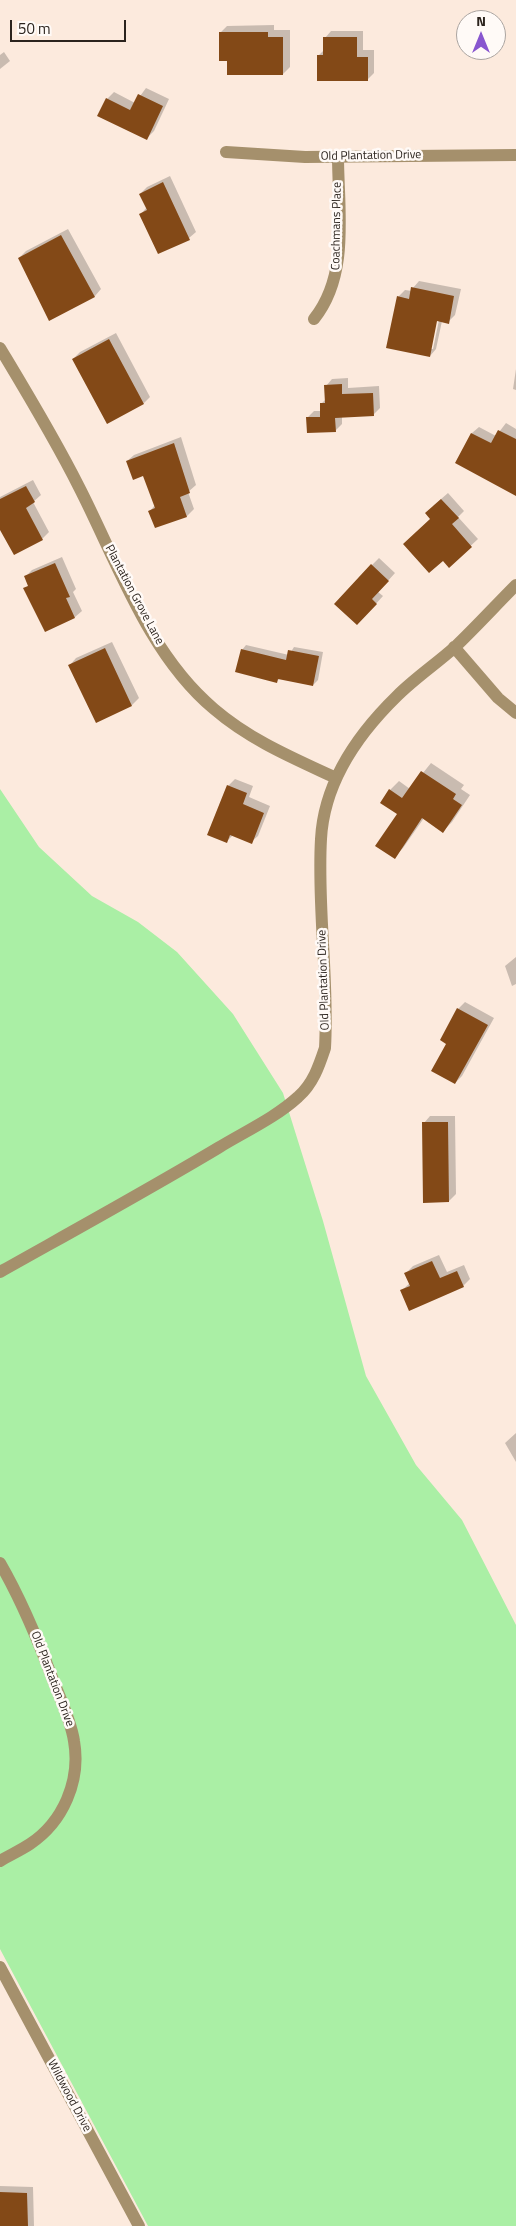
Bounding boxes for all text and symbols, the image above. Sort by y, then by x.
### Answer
scale bar [12,10,129,42]
north arrow [456,10,506,60]
text: N [476,10,486,31]
text: 50 m [18,17,51,40]
street label: Old Plantation Drive [321,148,421,164]
street label: Coachmans Place [329,182,345,270]
street label: Plantation Grove Lane [102,543,166,647]
street label: Old Plantation Drive [315,929,333,1031]
street label: Old Plantation Drive [27,1629,77,1729]
street label: Wildwood Drive [44,2058,94,2134]

